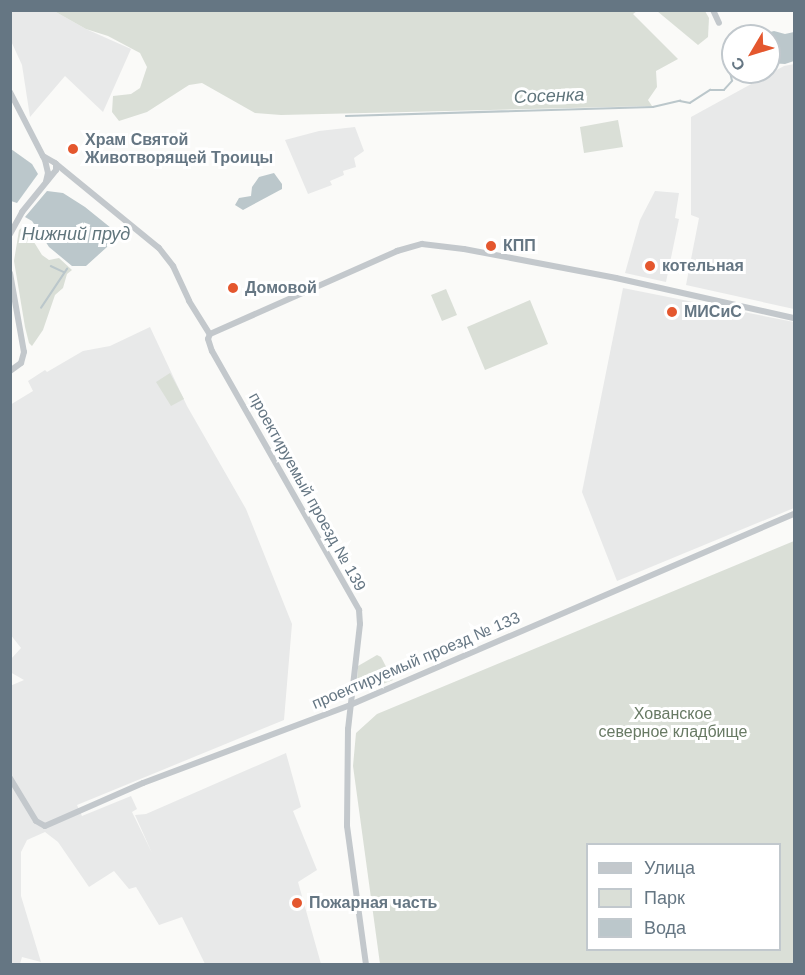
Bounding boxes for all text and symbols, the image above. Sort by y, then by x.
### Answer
north arrow [721,24,781,84]
text: С [728,54,748,74]
water label: Сосенка [513,84,585,108]
place label: Храм Святой Животворящей Троицы [85,130,273,168]
marker: Храм Святой Животворящей Троицы [66,142,80,156]
water label: Нижний пруд [22,223,130,245]
place label: КПП [503,236,536,256]
marker: КПП [484,239,498,253]
place label: котельная [662,256,744,276]
marker: котельная [643,259,657,273]
place label: Домовой [245,278,317,298]
marker: Домовой [226,281,240,295]
place label: МИСиС [684,302,742,322]
marker: МИСиС [665,305,679,319]
street label: проектируемый проезд № 139 [244,389,370,595]
street label: проектируемый проезд № 133 [309,608,523,714]
park label: Хованское северное кладбище [599,704,747,742]
legend [586,843,781,951]
text: Улица [644,858,695,878]
text: Парк [644,888,685,908]
place label: Пожарная часть [309,893,437,913]
marker: Пожарная часть [290,896,304,910]
text: Вода [644,918,686,938]

